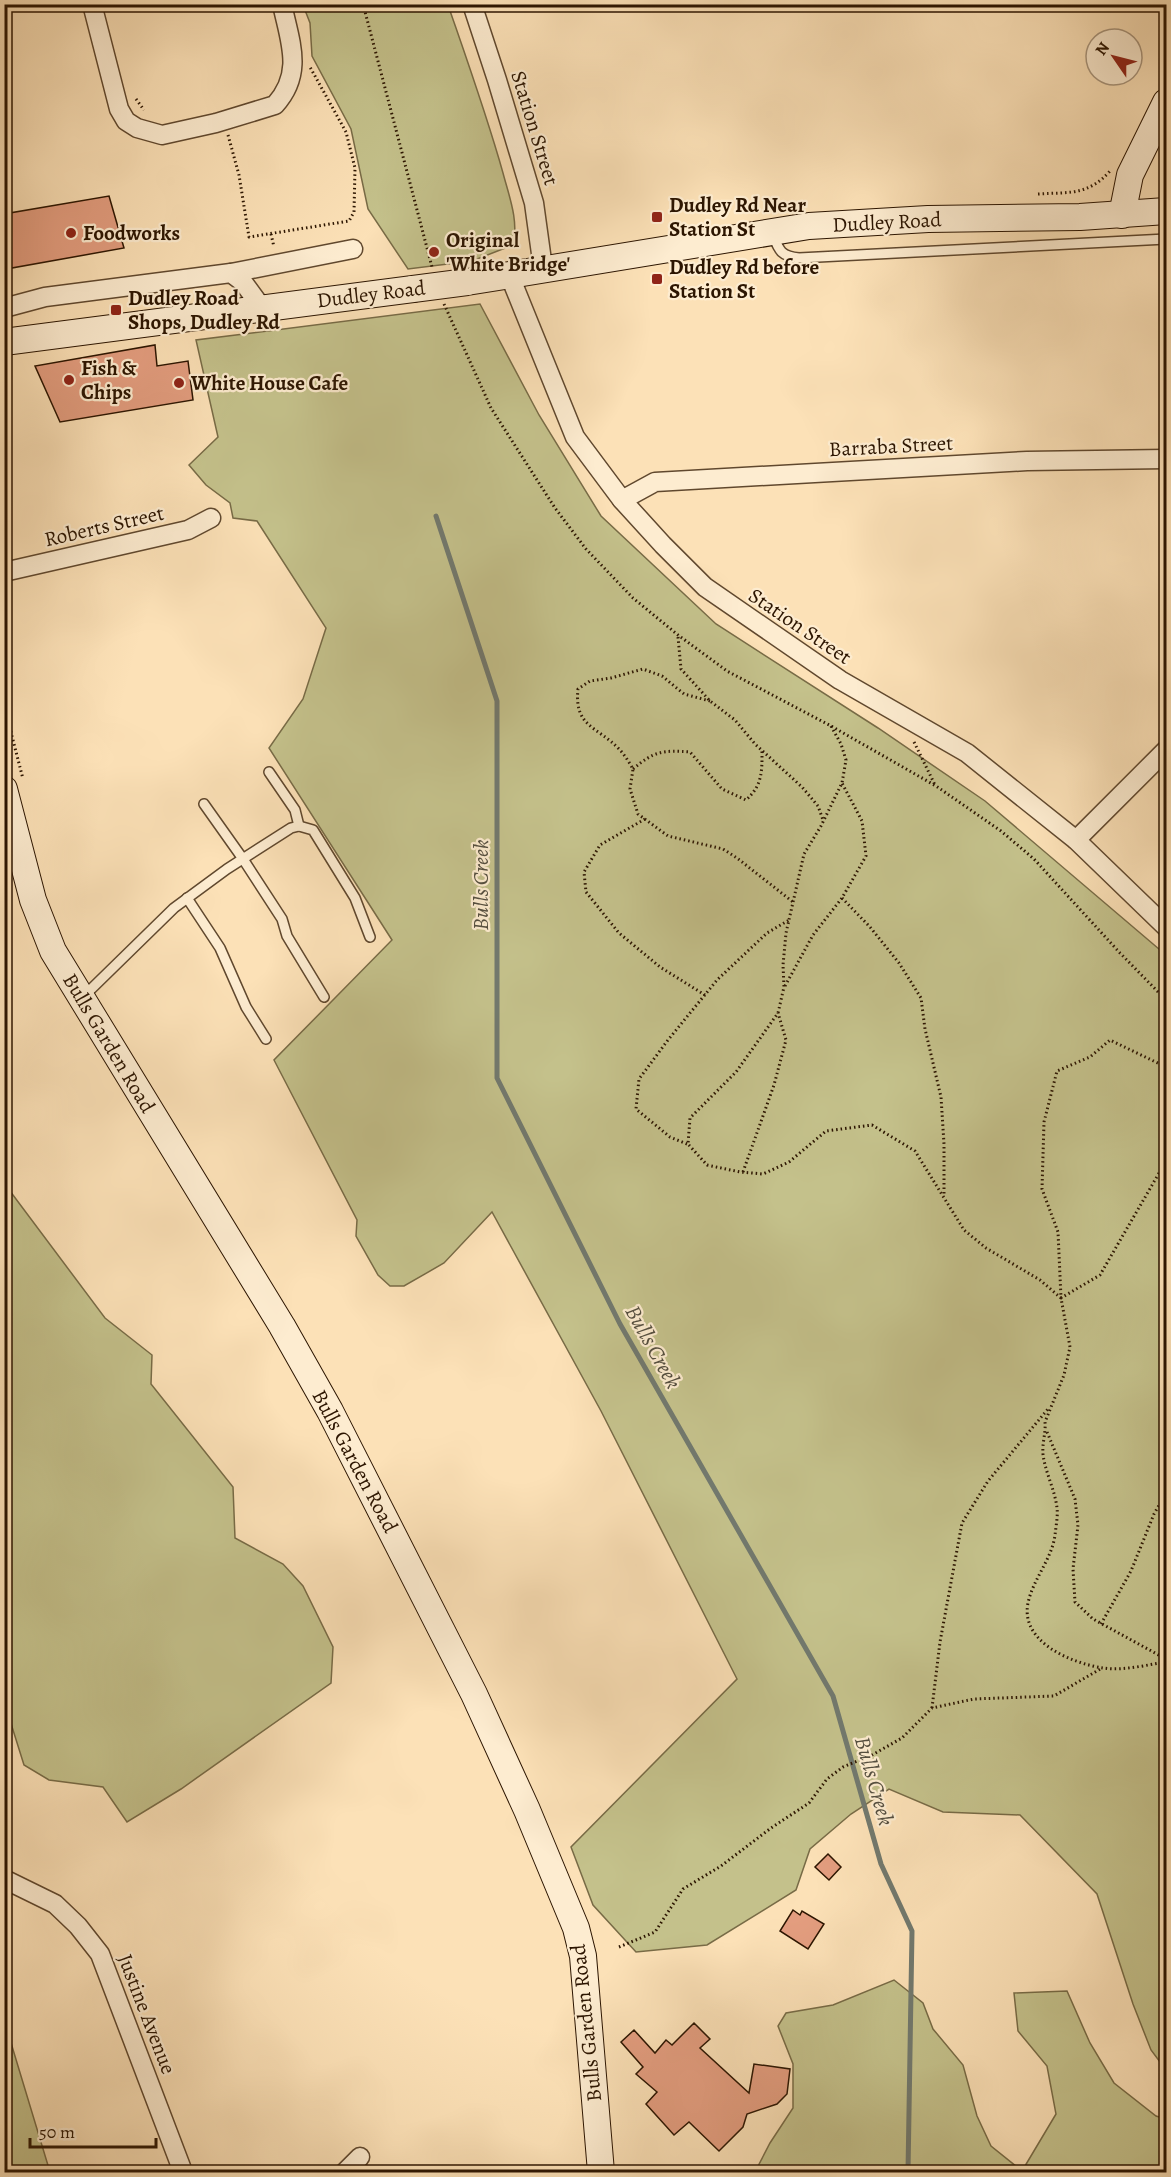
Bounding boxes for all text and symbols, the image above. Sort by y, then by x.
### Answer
north arrow [1084,27,1144,87]
text: N [1090,38,1115,60]
street label: Station Street [504,67,566,189]
place label: Dudley Rd Near Station St [669,191,806,243]
street label: Dudley Road [832,205,943,239]
marker: Dudley Rd Near Station St [650,210,664,224]
place label: Foodworks [83,219,180,247]
marker: Foodworks [64,226,78,240]
place label: Original 'White Bridge' [446,226,570,278]
marker: Original 'White Bridge' [427,245,441,259]
place label: Dudley Rd before Station St [669,253,819,305]
marker: Dudley Rd before Station St [650,272,664,286]
street label: Dudley Road [315,273,428,315]
place label: Dudley Road Shops, Dudley Rd [128,284,281,336]
marker: Dudley Road Shops, Dudley Rd [109,303,123,317]
place label: Fish & Chips [81,354,137,406]
place label: White House Cafe [190,369,349,397]
marker: Fish & Chips [62,373,76,387]
marker: White House Cafe [172,376,186,390]
street label: Barraba Street [828,429,954,463]
street label: Roberts Street [41,499,167,553]
street label: Station Street [743,581,857,671]
water label: Bulls Creek [466,839,496,931]
street label: Bulls Garden Road [56,968,162,1119]
water label: Bulls Creek [618,1300,688,1394]
street label: Bulls Garden Road [305,1385,405,1538]
water label: Bulls Creek [847,1733,901,1829]
street label: Bulls Garden Road [564,1942,608,2103]
street label: Justine Avenue [111,1950,183,2078]
scale bar [30,2111,156,2149]
text: 50 m [39,2120,75,2144]

